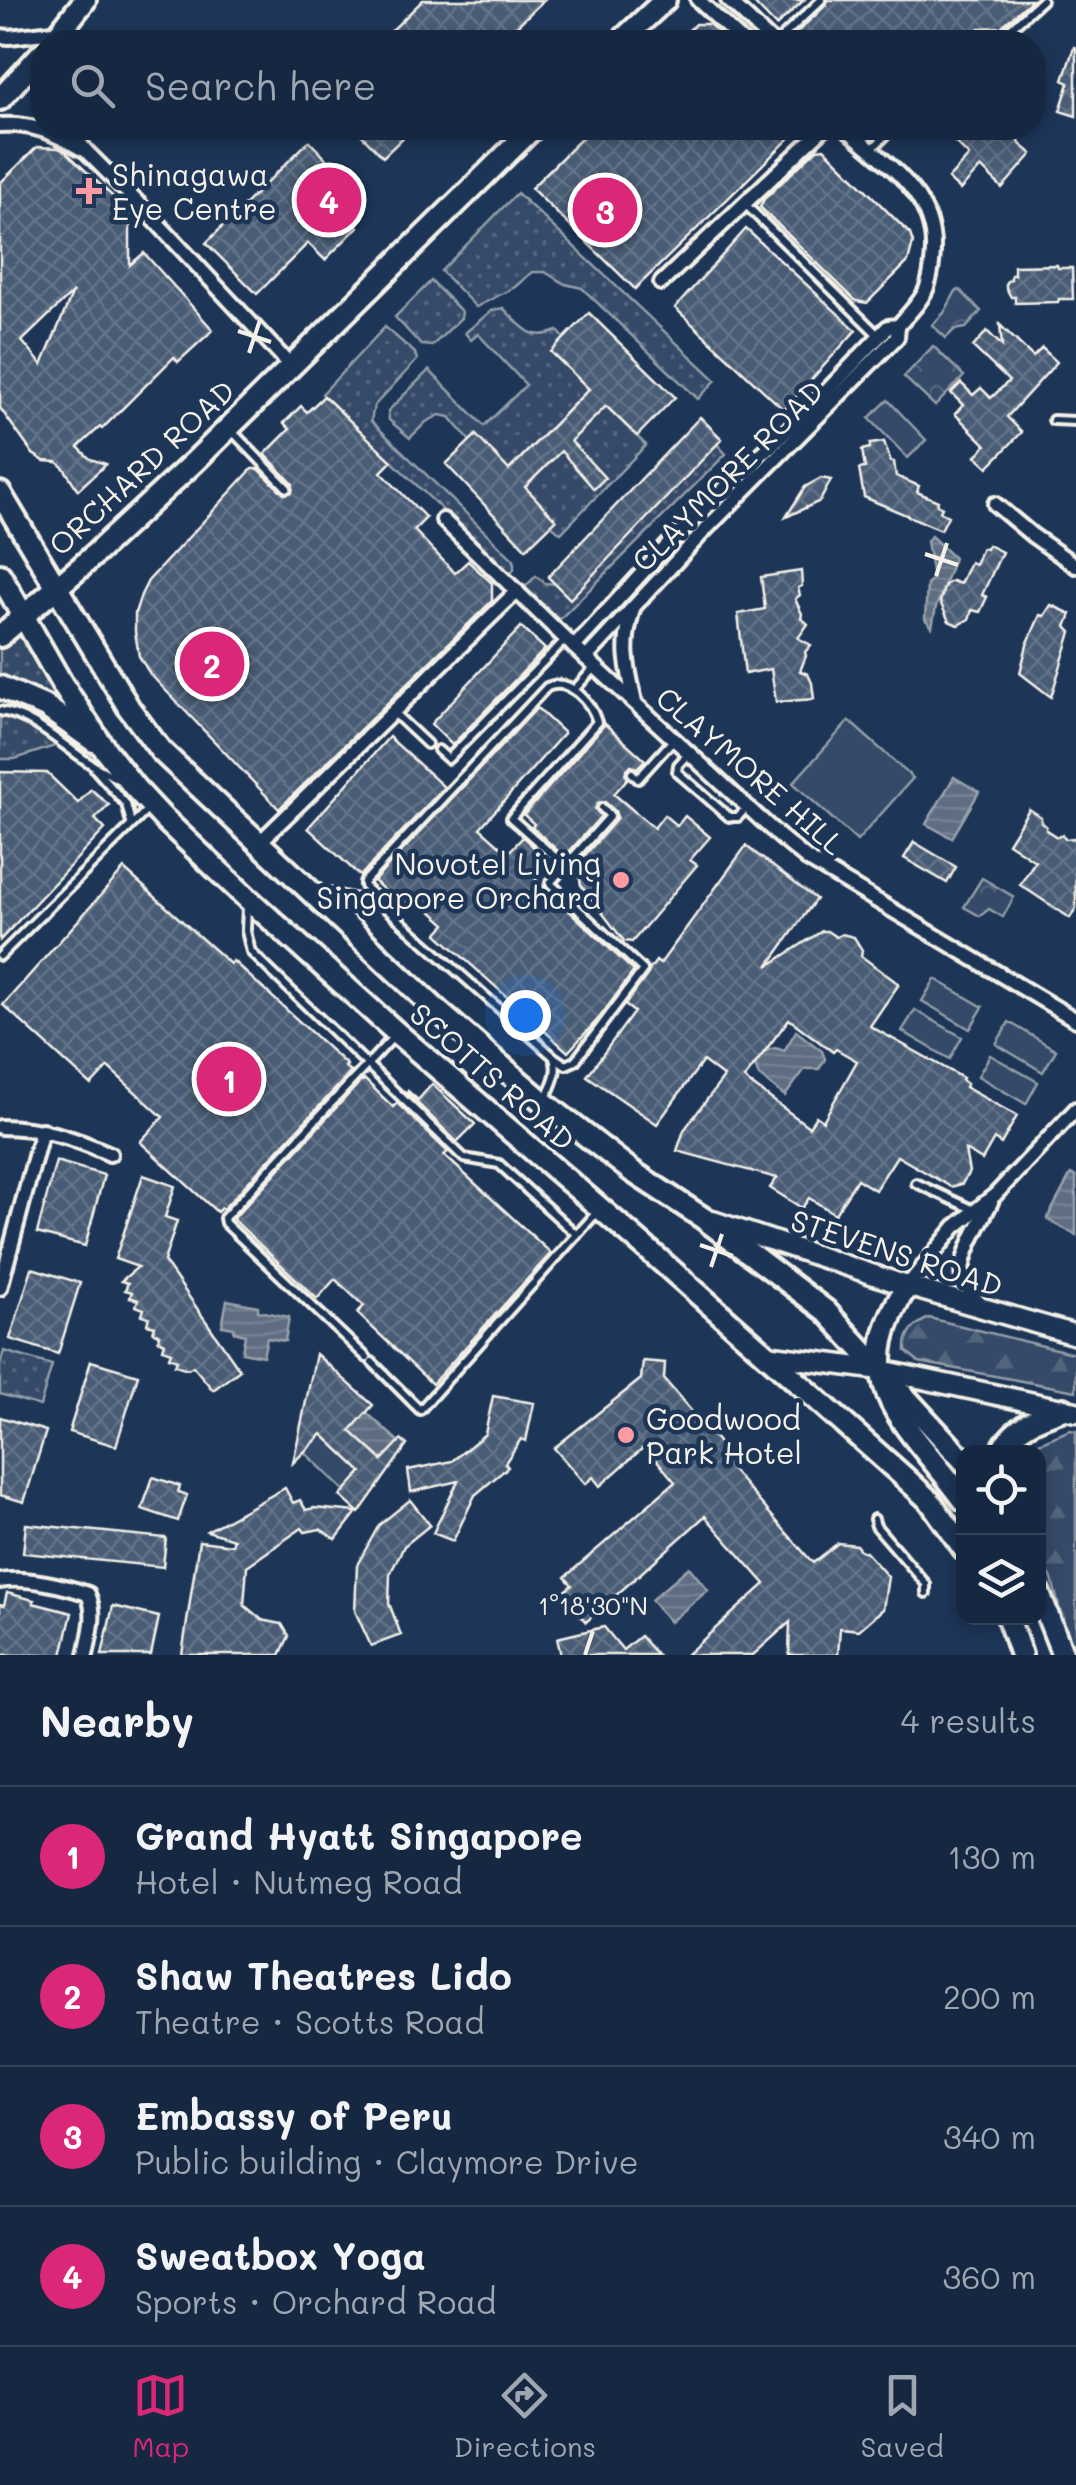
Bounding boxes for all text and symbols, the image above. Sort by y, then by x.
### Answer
search box [30,30,1046,140]
icon: search [65,58,120,113]
text: Search here [145,60,376,110]
place label: Shinagawa Eye Centre [112,154,276,228]
pin: 4 [296,162,362,238]
pin: 3 [572,172,638,248]
marker: Shinagawa Eye Centre [76,178,102,204]
street label: ORCHARD ROAD [39,370,243,564]
street label: CLAYMORE ROAD [622,370,832,580]
pin: 2 [180,626,244,702]
street label: CLAYMORE HILL [648,677,854,863]
place label: Novotel Living Singapore Orchard [317,843,601,917]
marker: Novotel Living Singapore Orchard [610,869,632,891]
your location [500,990,551,1041]
street label: SCOTTS ROAD [402,993,584,1159]
pin: 1 [196,1042,262,1116]
street label: STEVENS ROAD [786,1199,1008,1305]
place label: Goodwood Park Hotel [646,1398,802,1472]
marker: Goodwood Park Hotel [615,1424,637,1446]
map controls [956,1445,1046,1625]
button: locate [956,1445,1046,1535]
button: layers [956,1535,1046,1625]
text: 1°18'30"N [538,1589,648,1621]
text: Nearby [40,1693,194,1748]
text: 4 results [900,1699,1036,1741]
text: Grand Hyatt Singapore [135,1810,583,1860]
text: 1 [65,1835,80,1877]
text: 130 m [947,1835,1036,1877]
text: Hotel · Nutmeg Road [135,1860,462,1902]
text: Shaw Theatres Lido [135,1950,512,2000]
text: 2 [64,1975,81,2017]
text: 200 m [943,1975,1036,2017]
text: Theatre · Scotts Road [135,2000,484,2042]
text: Embassy of Peru [135,2090,453,2140]
text: 3 [63,2115,82,2157]
text: 340 m [943,2115,1036,2157]
text: Public building · Claymore Drive [135,2140,639,2182]
text: Sweatbox Yoga [135,2230,426,2280]
text: 4 [62,2255,83,2297]
text: 360 m [942,2255,1036,2297]
text: Sports · Orchard Road [135,2280,496,2322]
tab: Map [132,2368,189,2464]
tab: Directions [454,2368,596,2464]
tab: Saved [861,2368,944,2464]

